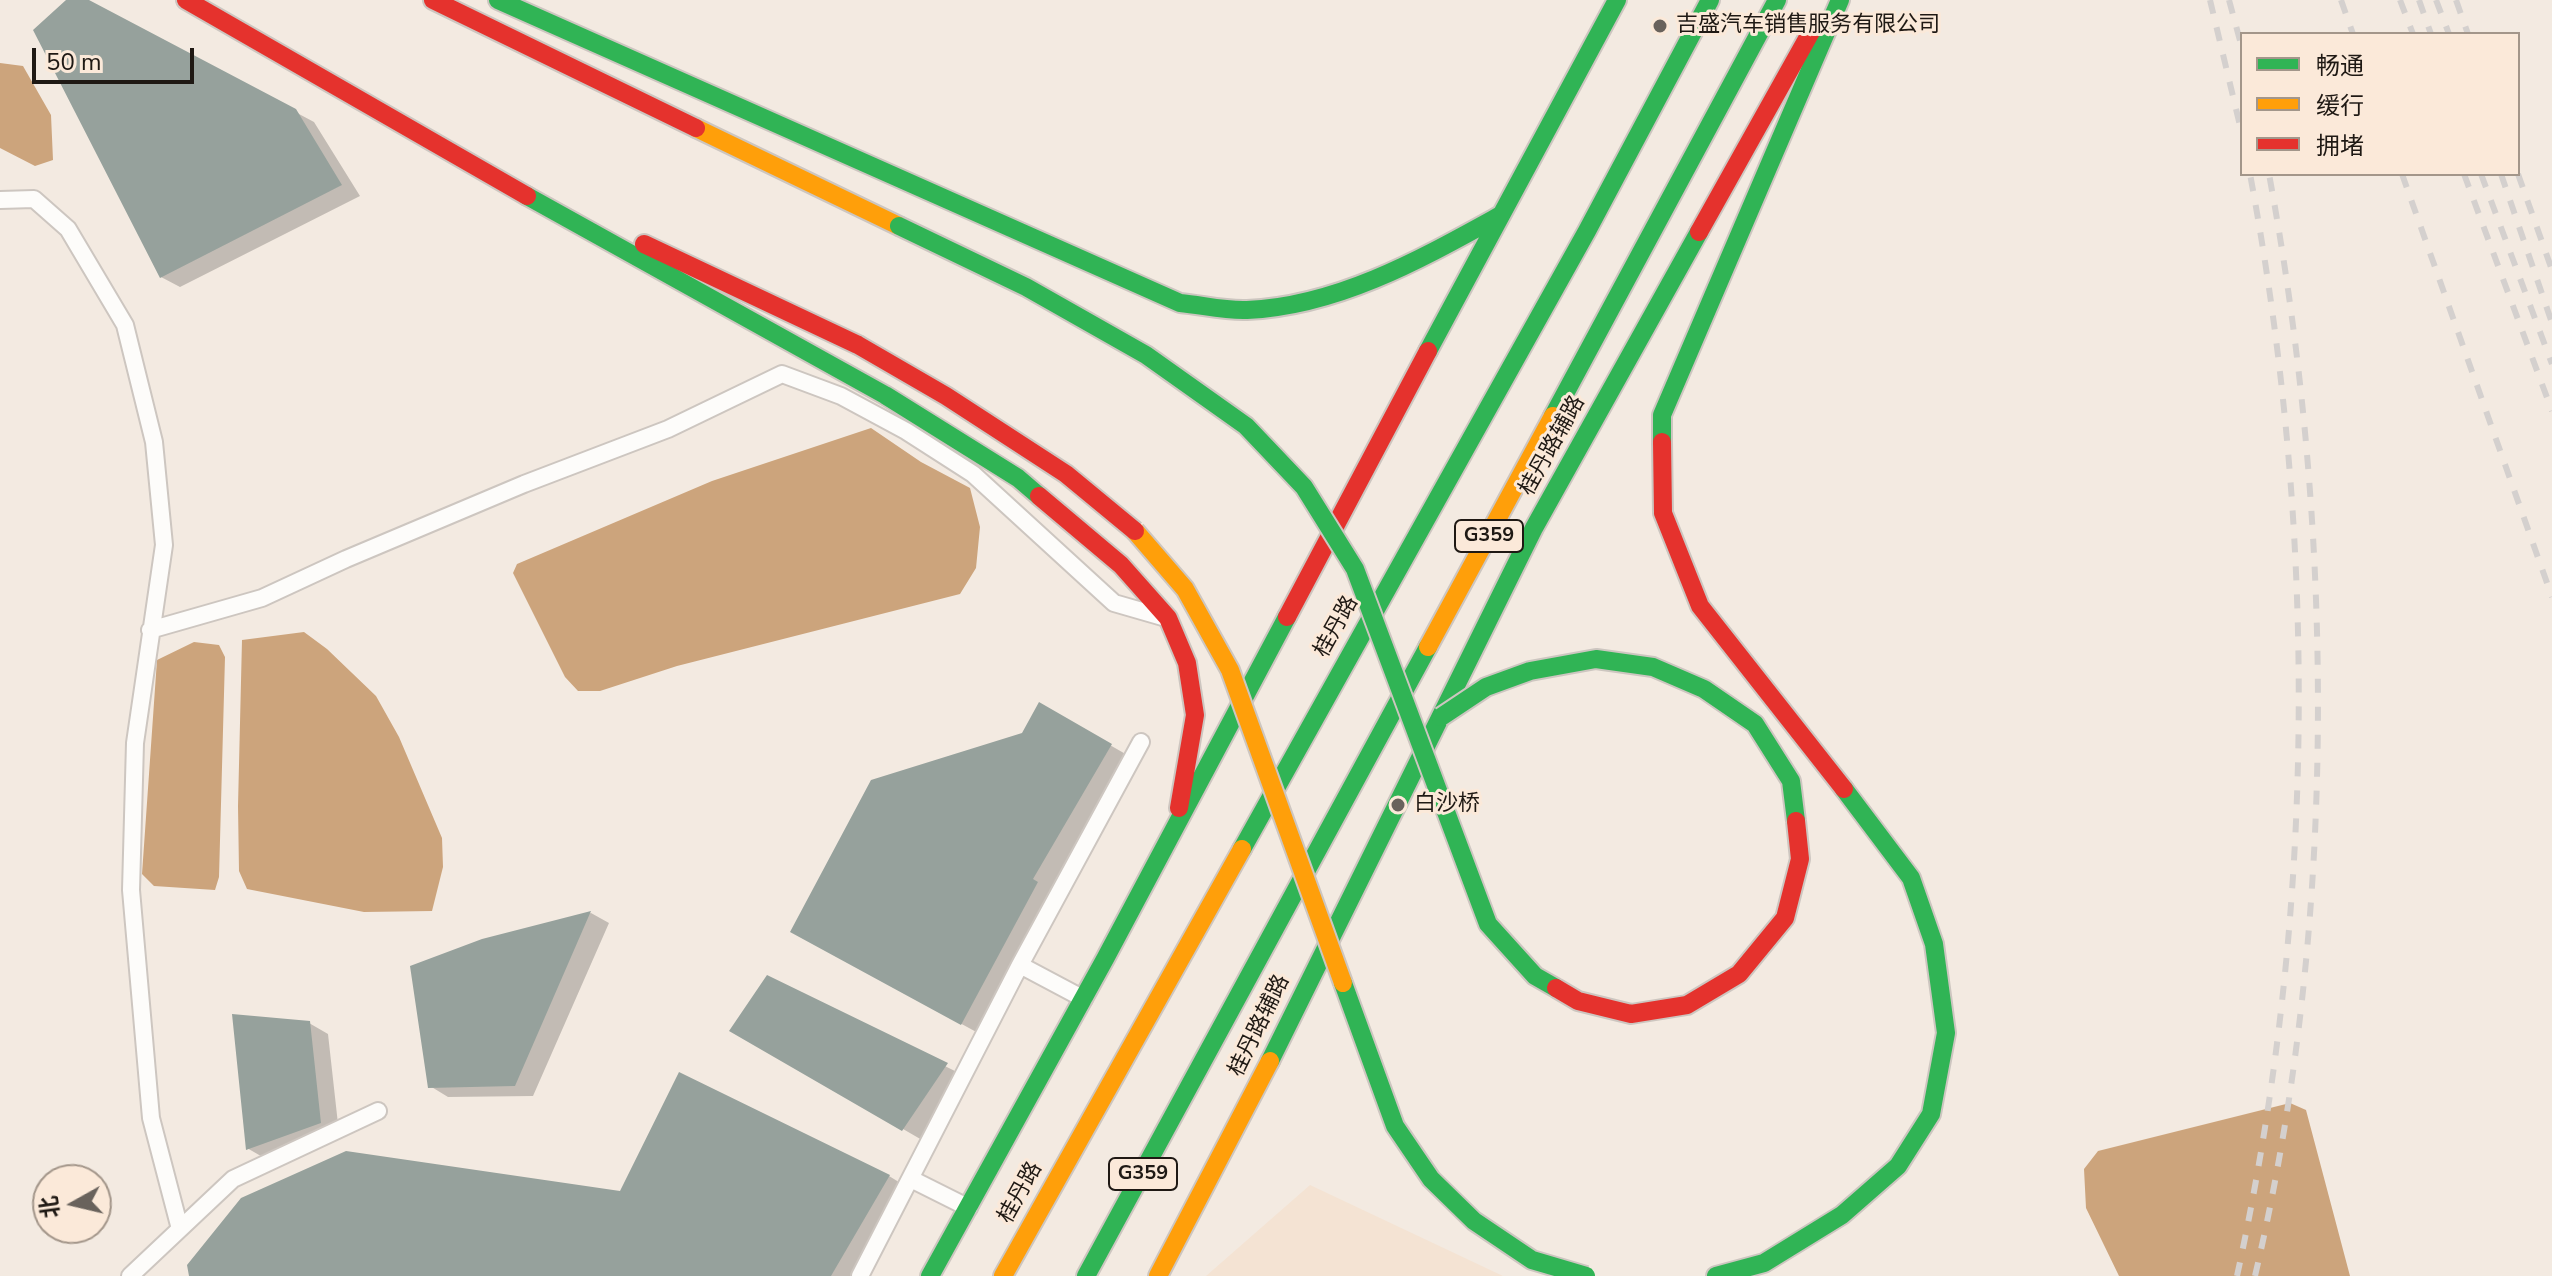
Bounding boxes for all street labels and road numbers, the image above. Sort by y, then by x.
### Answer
street label: 桂丹路辅路 [1515,391,1591,501]
road number: G359 [1455,520,1523,552]
street label: 桂丹路 [1309,592,1365,662]
street label: 桂丹路辅路 [1224,971,1296,1081]
street label: 桂丹路 [993,1158,1049,1228]
road number: G359 [1109,1158,1177,1190]

